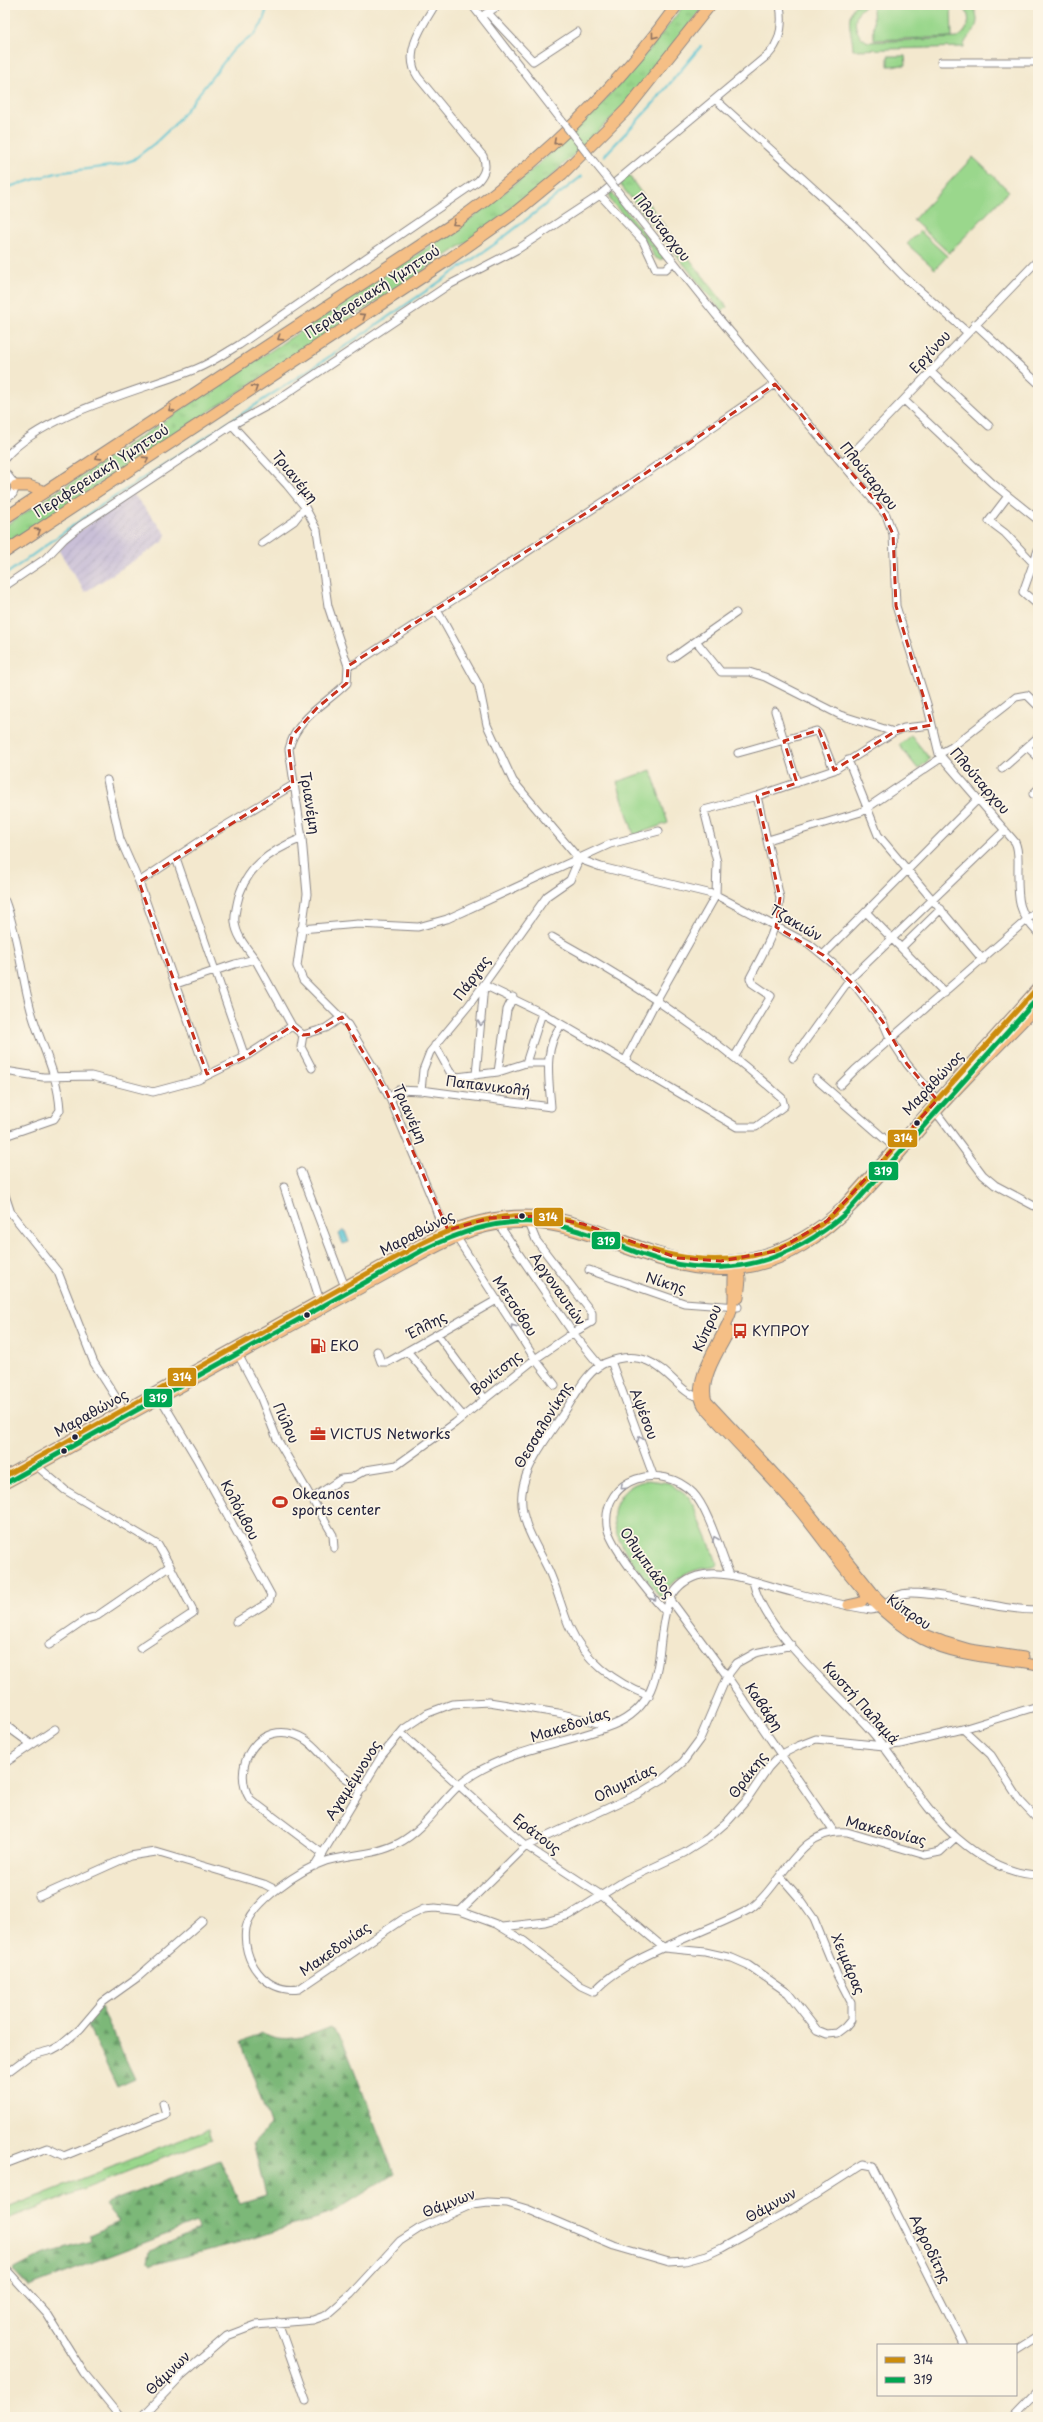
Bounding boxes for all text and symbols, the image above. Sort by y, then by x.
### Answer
one-way arrow [652,32,659,39]
one-way arrow [553,137,561,144]
street label: Πλούταρχου [629,188,696,266]
one-way arrow [452,218,459,225]
street label: Περιφερειακή Υμηττού [300,240,444,343]
one-way arrow [359,313,366,321]
street label: Εργίνου [904,325,955,378]
one-way arrow [278,333,285,340]
one-way arrow [250,386,257,393]
one-way arrow [168,404,175,412]
street label: Περιφερειακή Υμηττού [29,419,173,522]
street label: Πλούταρχου [835,437,903,514]
street label: Τριανέμη [267,446,323,508]
one-way arrow [95,452,102,459]
one-way arrow [142,456,149,464]
one-way arrow [33,529,40,536]
street label: Πλούταρχου [945,743,1015,819]
street label: Τριανέμη [295,770,326,836]
street label: Τζακιών [766,899,827,946]
street label: Πάργας [448,951,495,1005]
one-way arrow [476,1020,485,1026]
street label: Μαραθώνος [897,1046,968,1120]
street label: Παπανικολή [445,1070,532,1101]
street label: Τριανέμη [388,1081,433,1147]
unlabelled marker [912,1118,922,1128]
line badge: 314 [887,1129,918,1148]
text: 314 [893,1129,913,1146]
line badge: 319 [868,1161,899,1181]
text: 319 [874,1162,893,1179]
street label: Μαραθώνος [376,1205,458,1260]
line badge: 314 [533,1207,564,1227]
text: 314 [538,1208,558,1225]
unlabelled marker [517,1211,527,1221]
line badge: 319 [591,1231,621,1250]
text: 319 [597,1232,616,1249]
street label: Αργοναυτών [525,1248,591,1330]
street label: Νίκης [643,1266,689,1299]
street label: Μετσόβου [488,1271,543,1340]
street label: Κύπρου [687,1301,726,1355]
street label: Έλλης [402,1305,450,1345]
unlabelled marker [302,1310,312,1320]
place label: ΚΥΠΡΟΥ [752,1320,810,1341]
bus stop icon: ΚΥΠΡΟΥ [731,1322,749,1340]
one-way arrow [510,1324,518,1331]
place label: EKO [330,1335,359,1356]
fuel station icon: EKO [309,1337,327,1355]
street label: Βονίτσης [465,1345,526,1400]
line badge: 314 [167,1367,197,1387]
text: 314 [172,1368,192,1385]
street label: Θεσσαλονίκης [508,1377,577,1472]
street label: Μαραθώνος [50,1384,132,1442]
street label: Αψέσου [625,1385,664,1442]
line badge: 319 [143,1388,173,1408]
text: 319 [149,1389,168,1406]
street label: Πύλου [268,1399,305,1447]
place label: VICTUS Networks [330,1423,450,1444]
office icon: VICTUS Networks [309,1425,327,1443]
unlabelled marker [70,1432,80,1442]
one-way arrow [636,1435,644,1442]
unlabelled marker [59,1446,69,1456]
street label: Κολόμβου [216,1476,265,1544]
one-way arrow [620,1482,628,1490]
place label: Okeanos sports center [292,1483,381,1520]
sports icon: Okeanos sports center [271,1493,289,1511]
street label: Ολυμπιάδος [615,1523,680,1603]
one-way arrow [712,1536,720,1543]
street label: Κύπρου [883,1589,936,1635]
one-way arrow [649,1593,656,1600]
street label: Κωστή Παλαμά [818,1656,905,1749]
street label: Καβάφη [740,1678,788,1735]
street label: Μακεδονίας [527,1702,612,1747]
street label: Αγαμέμνονος [320,1736,386,1824]
street label: Θράκης [723,1747,772,1803]
street label: Ολυμπίας [590,1758,659,1807]
street label: Εράτους [509,1808,566,1859]
street label: Μακεδονίας [844,1810,929,1851]
street label: Μακεδονίας [295,1916,375,1981]
street label: Χειμάρας [826,1930,871,1998]
street label: Θάμνων [741,2182,800,2227]
street label: Θάμνων [419,2183,479,2222]
street label: Αφροδίτης [905,2211,956,2287]
legend [877,2344,1017,2396]
street label: Θάμνων [140,2346,195,2400]
text: 314 [913,2350,934,2368]
text: 319 [913,2370,933,2388]

